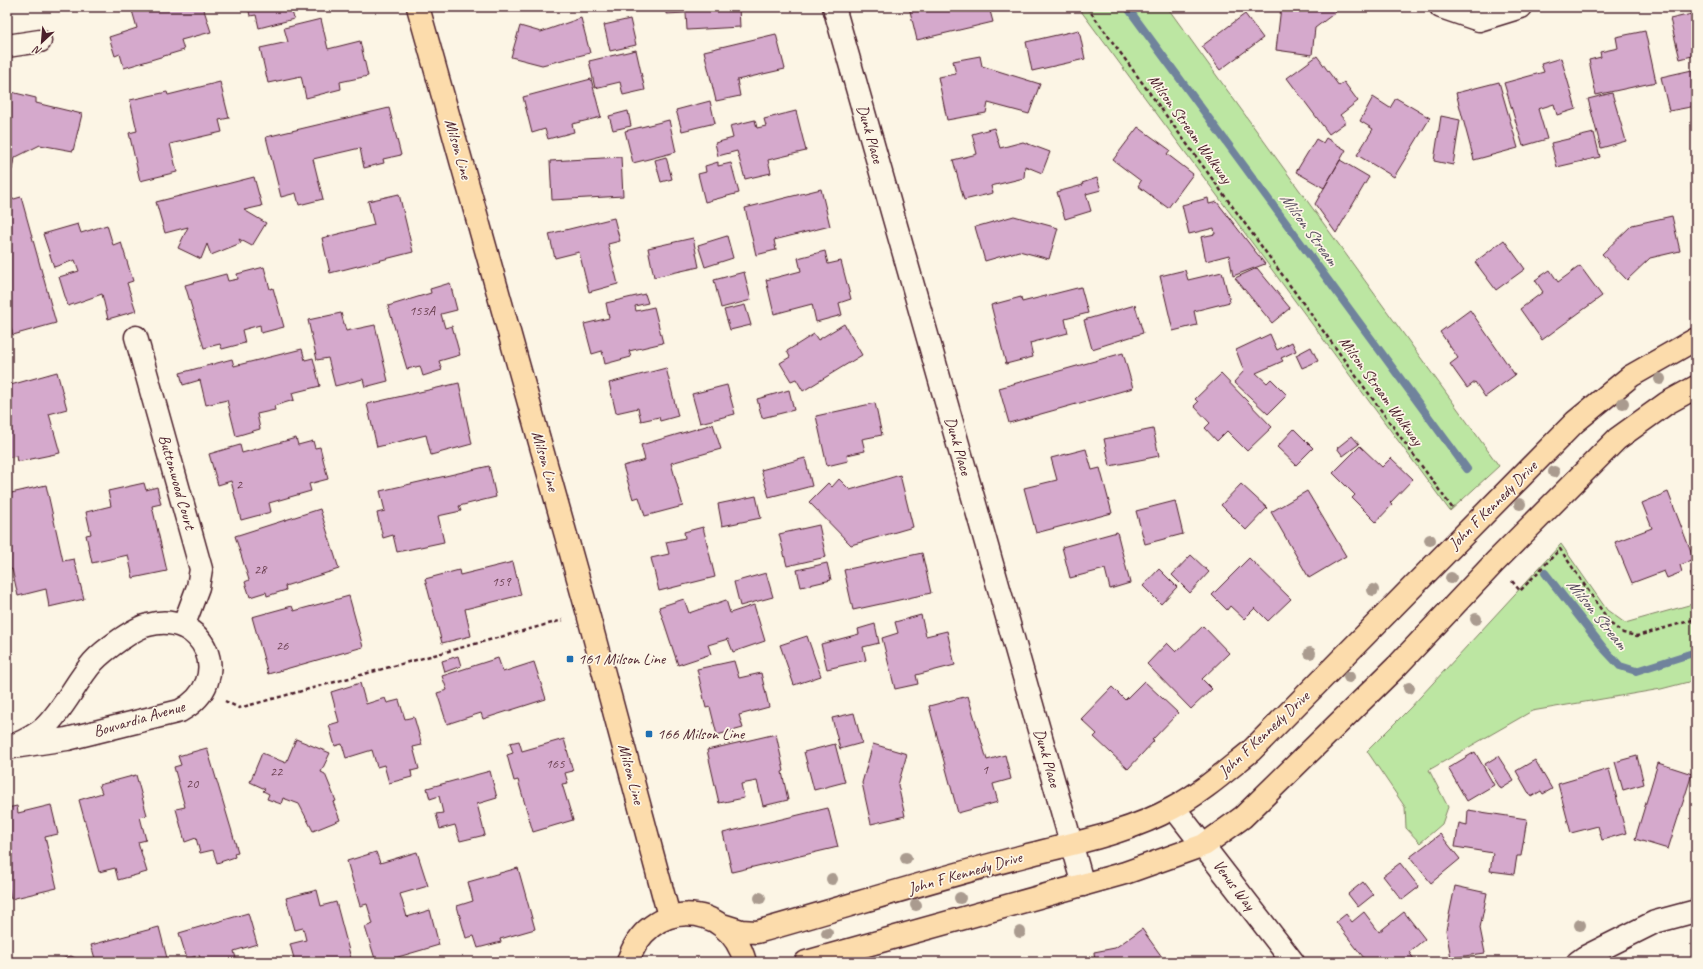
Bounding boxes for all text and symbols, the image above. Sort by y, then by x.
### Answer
north arrow [22,22,62,62]
text: N [30,42,44,59]
street label: Milson Stream Walkway [1144,70,1237,189]
street label: Dunk Place [852,103,888,167]
street label: Milson Line [440,117,477,183]
water label: Milson Stream [1276,189,1343,271]
house number: 153A [409,302,436,319]
street label: Milson Stream Walkway [1335,332,1428,451]
street label: Dunk Place [940,415,976,479]
street label: Milson Line [527,429,564,495]
street label: Buttonwood Court [154,432,201,533]
street label: John F Kennedy Drive [1444,455,1543,554]
house number: 2 [236,476,244,493]
house number: 28 [254,561,268,578]
house number: 159 [492,573,512,590]
water label: Milson Stream [1562,574,1633,655]
house number: 26 [276,637,289,654]
place label: 161 Milson Line [578,649,667,669]
marker: 161 Milson Line [565,654,575,664]
street label: John F Kennedy Drive [1214,686,1315,782]
street label: Bouvardia Avenue [91,696,189,742]
place label: 166 Milson Line [657,724,746,744]
street label: Dunk Place [1029,727,1065,791]
marker: 166 Milson Line [644,729,654,739]
street label: Milson Line [613,742,649,808]
house number: 165 [546,755,565,772]
house number: 1 [982,761,989,778]
house number: 22 [270,763,284,780]
house number: 20 [186,775,200,792]
street label: John F Kennedy Drive [905,847,1026,899]
street label: Venus Way [1208,856,1261,916]

